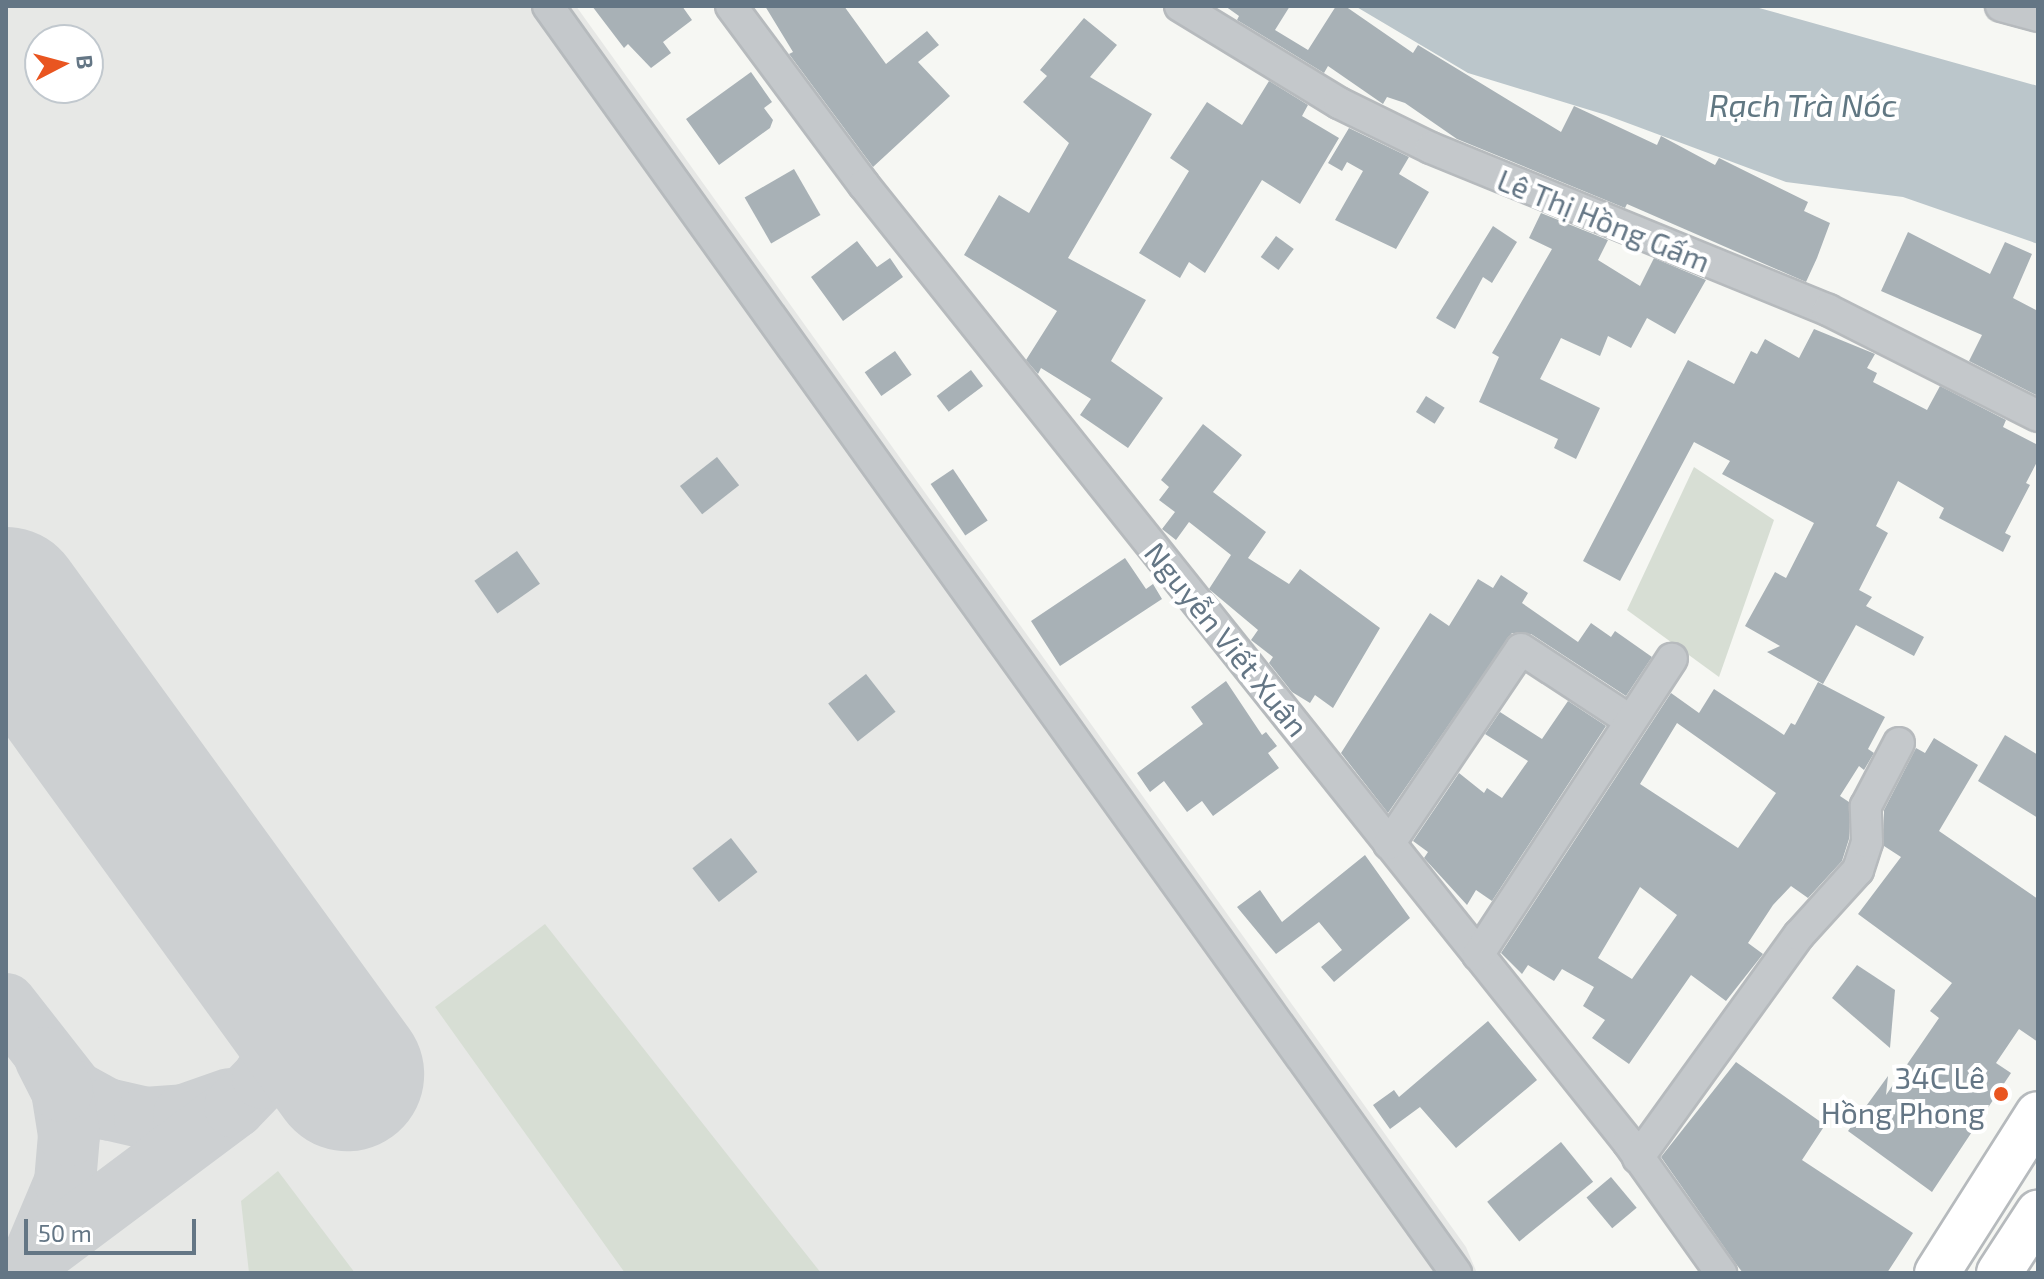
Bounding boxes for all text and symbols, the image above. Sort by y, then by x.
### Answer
north arrow [24,24,104,104]
text: B [72,53,100,70]
water label: Rạch Trà Nóc [1709,85,1897,123]
street label: Lê Thị Hồng Gấm [1492,161,1716,279]
street label: Nguyễn Viết Xuân [1137,534,1317,744]
place label: 34C Lê Hồng Phong [1821,1059,1985,1130]
marker: 34C Lê Hồng Phong [1992,1085,2010,1103]
scale bar [28,1203,200,1253]
text: 50 m [38,1218,92,1247]

